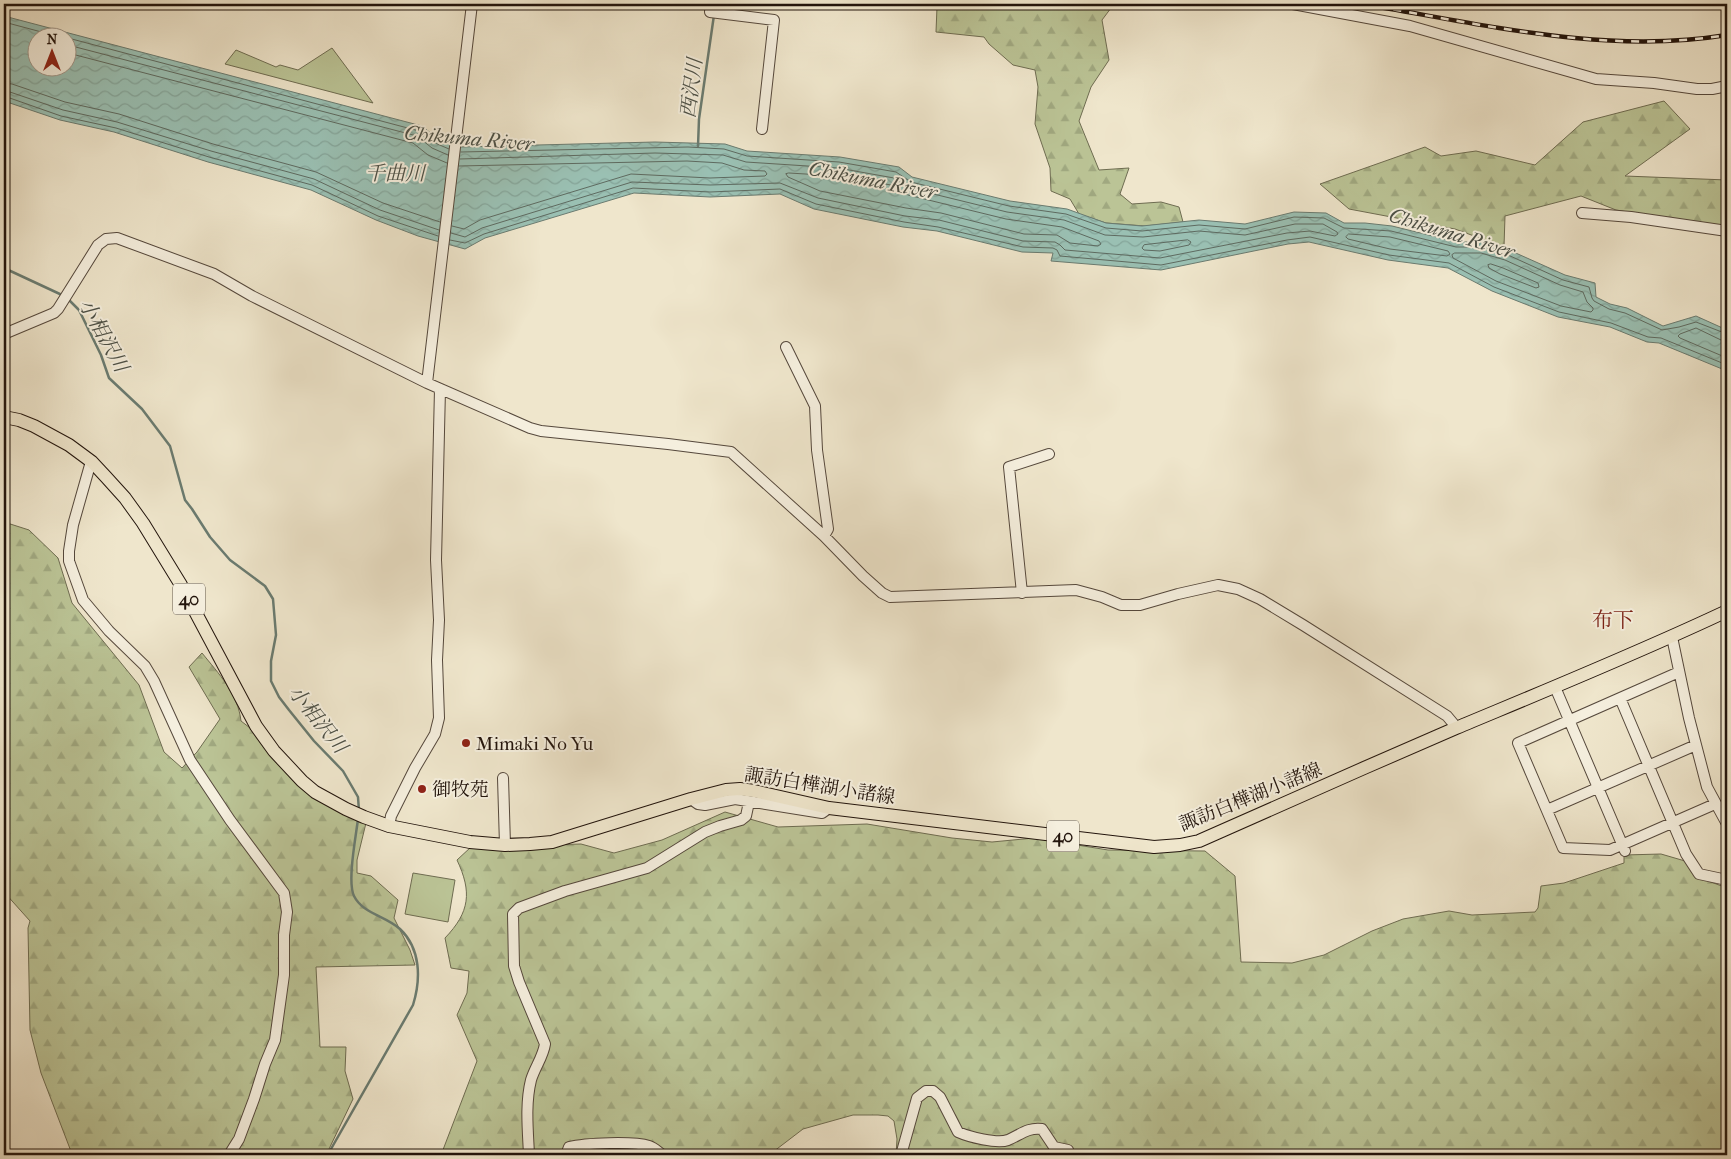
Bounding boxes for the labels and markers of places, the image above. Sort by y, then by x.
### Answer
place label: Mimaki No Yu [476,733,593,755]
marker: Mimaki No Yu [460,737,472,749]
place label: 御牧苑 [432,779,489,801]
marker: 御牧苑 [416,783,428,795]

